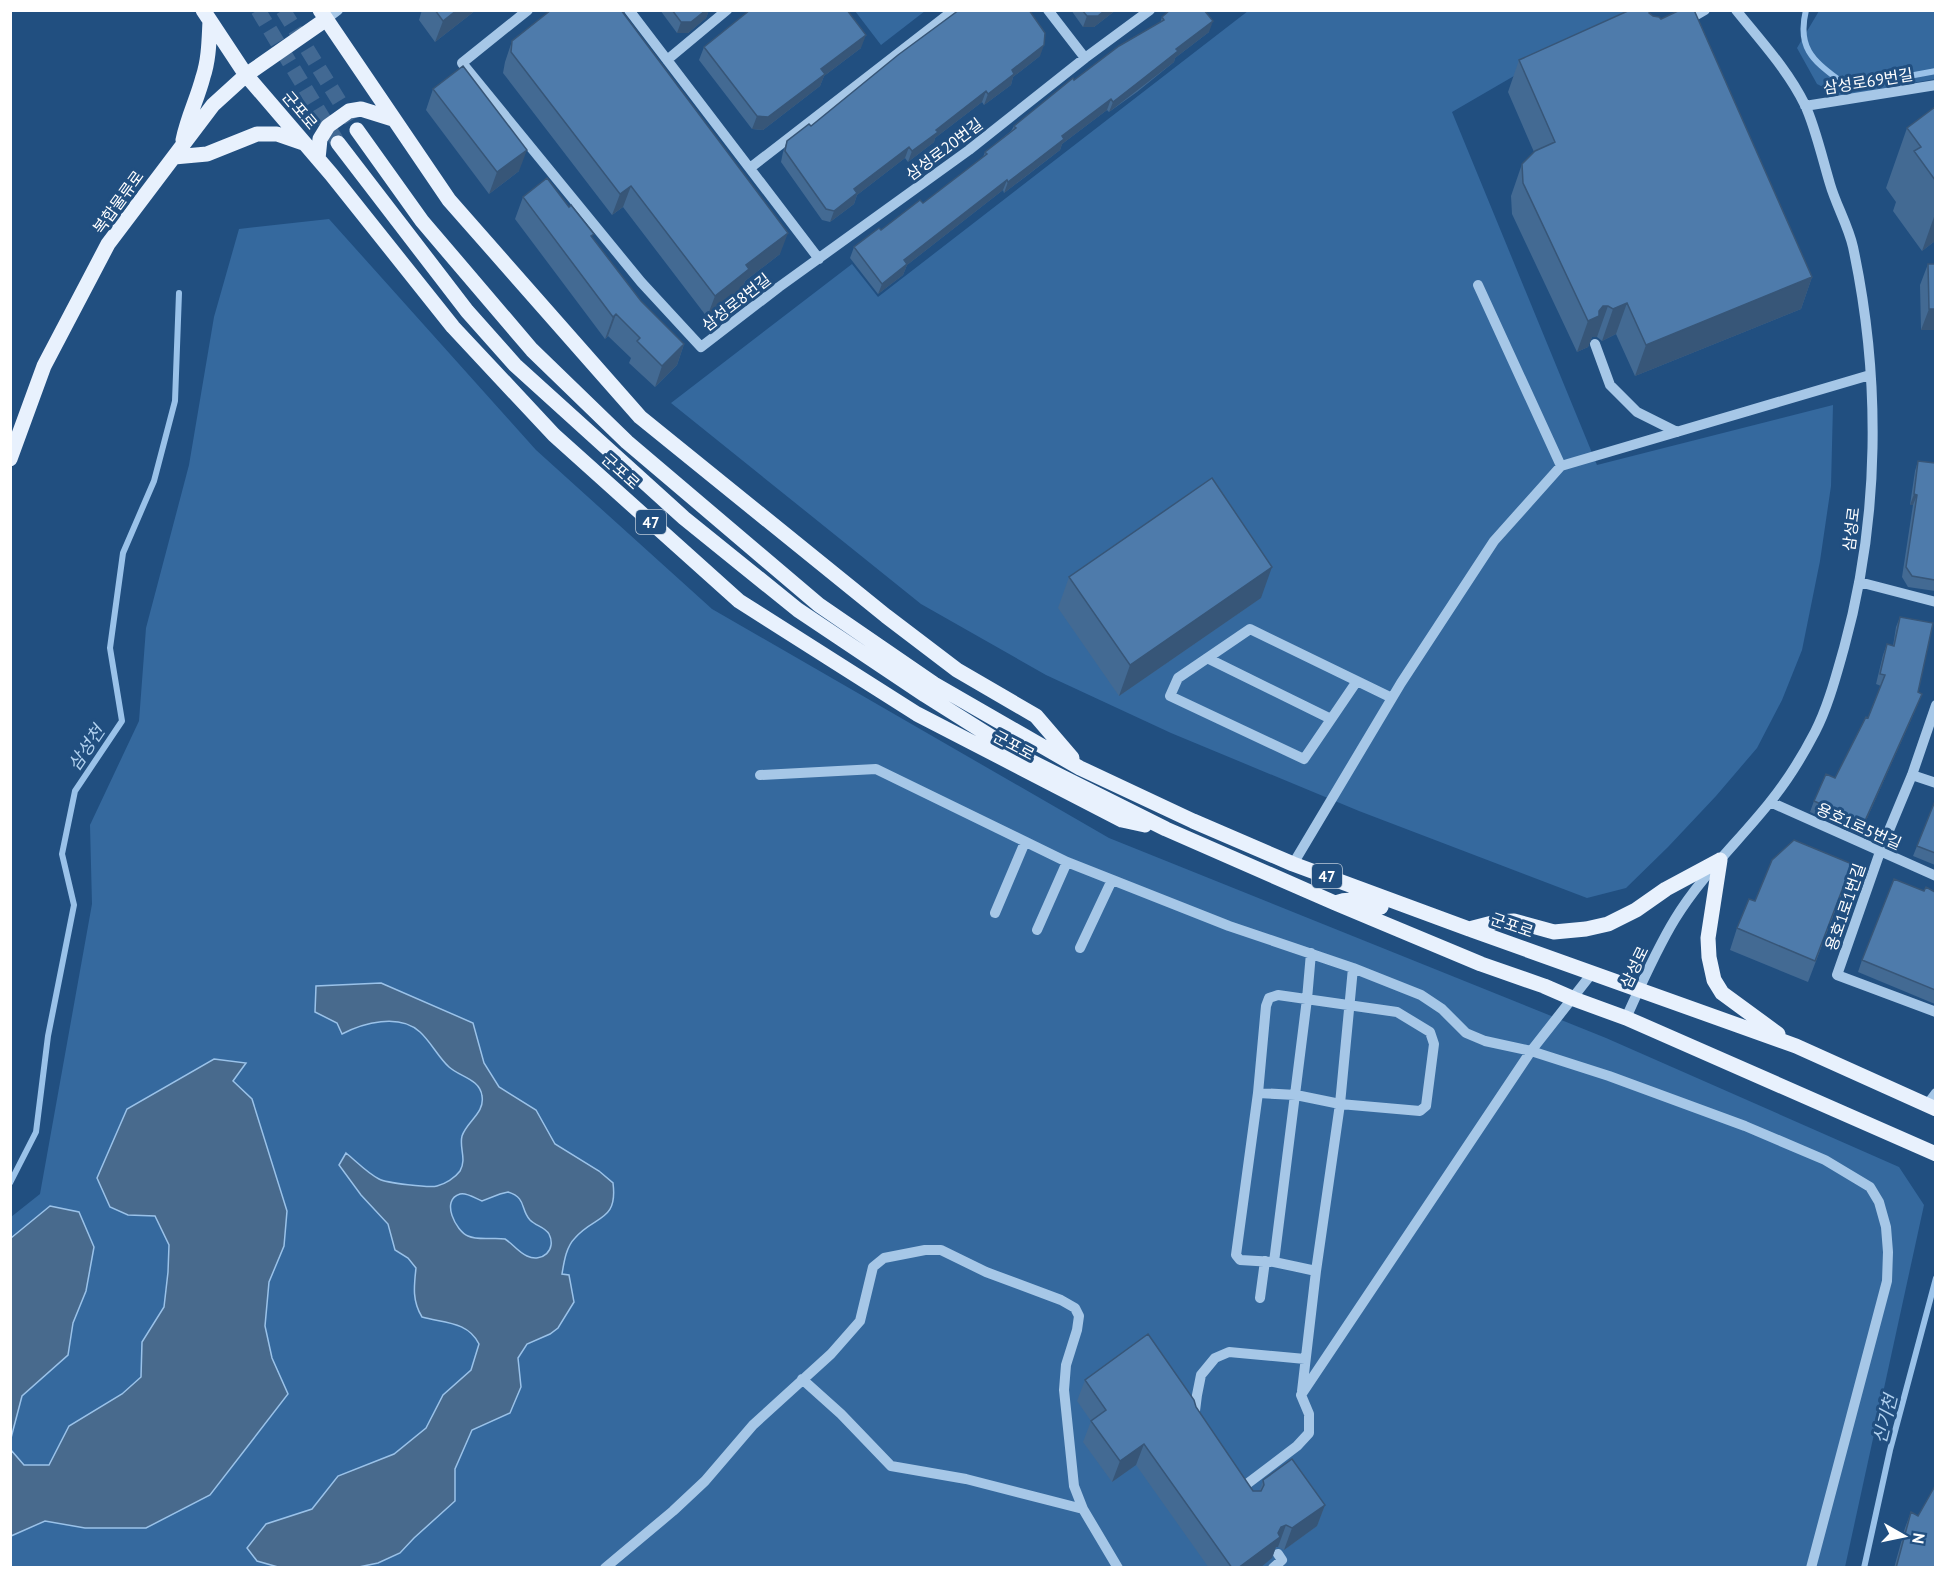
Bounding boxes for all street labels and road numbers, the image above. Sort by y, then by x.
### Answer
street label: 삼성로69번길 [1821,64,1915,98]
street label: 군포로 [278,87,322,134]
street label: 삼성로20번길 [902,114,986,184]
street label: 복합물류로 [88,166,148,238]
street label: 삼성로8번길 [697,269,775,335]
street label: 군포로 [598,449,644,493]
street label: 삼성로 [1838,506,1864,552]
road number: 47 [636,510,666,534]
street label: 군포로 [990,726,1038,764]
street label: 용호1로5번길 [1813,798,1905,854]
street label: 용호1로1번길 [1821,861,1869,953]
road number: 47 [1312,864,1342,888]
street label: 군포로 [1488,908,1536,942]
street label: 삼성로 [1615,943,1653,991]

